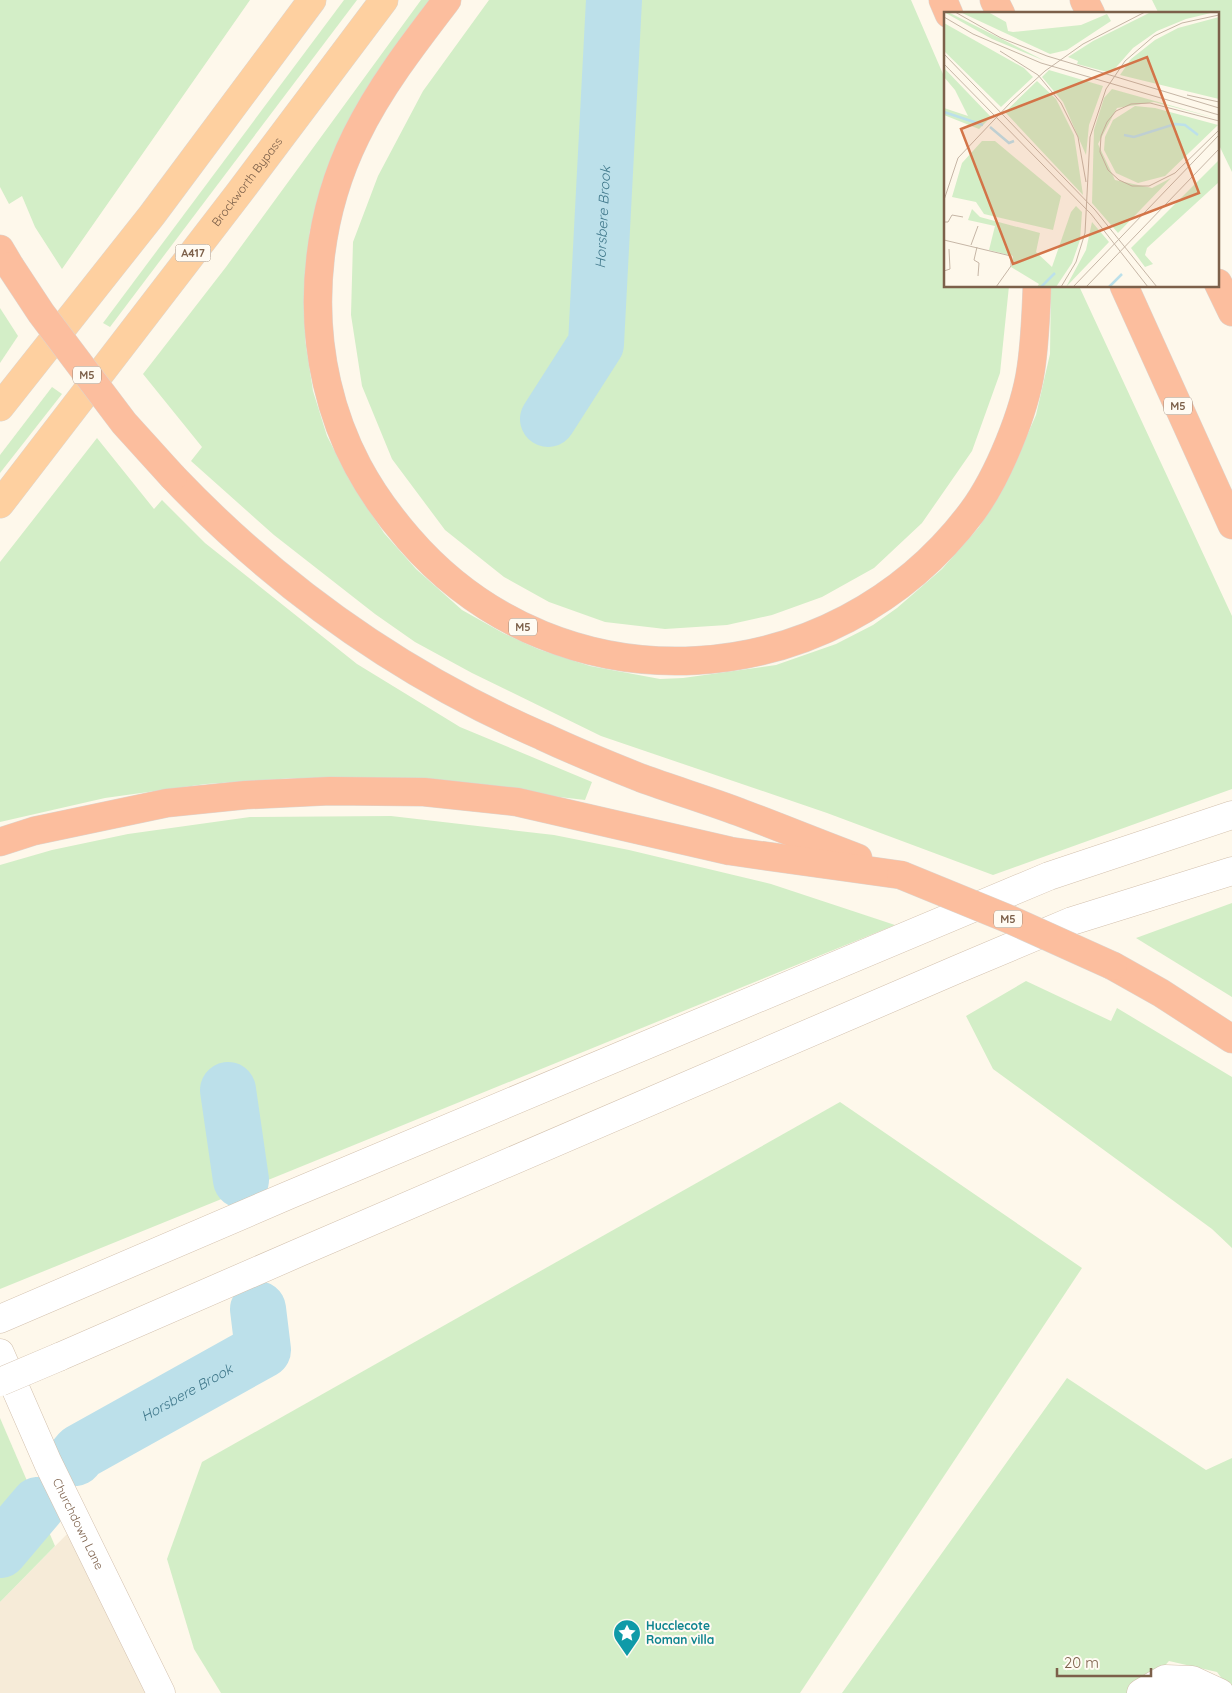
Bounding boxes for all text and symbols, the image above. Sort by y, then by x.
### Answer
inset map [944,12,1220,288]
street label: Brockworth Bypass [208,134,285,229]
water label: Horsbere Brook [591,164,614,269]
road number: A417 [176,244,210,262]
road number: M5 [73,366,101,384]
road number: M5 [1164,398,1192,414]
road number: M5 [509,618,537,636]
road number: M5 [994,911,1022,928]
water label: Horsbere Brook [138,1359,237,1425]
street label: Churchdown Lane [50,1476,107,1572]
place icon: Hucclecote Roman villa [612,1618,642,1657]
place label: Hucclecote Roman villa [646,1618,714,1647]
scale bar [1057,1646,1151,1678]
text: 20 m [1064,1653,1099,1672]

